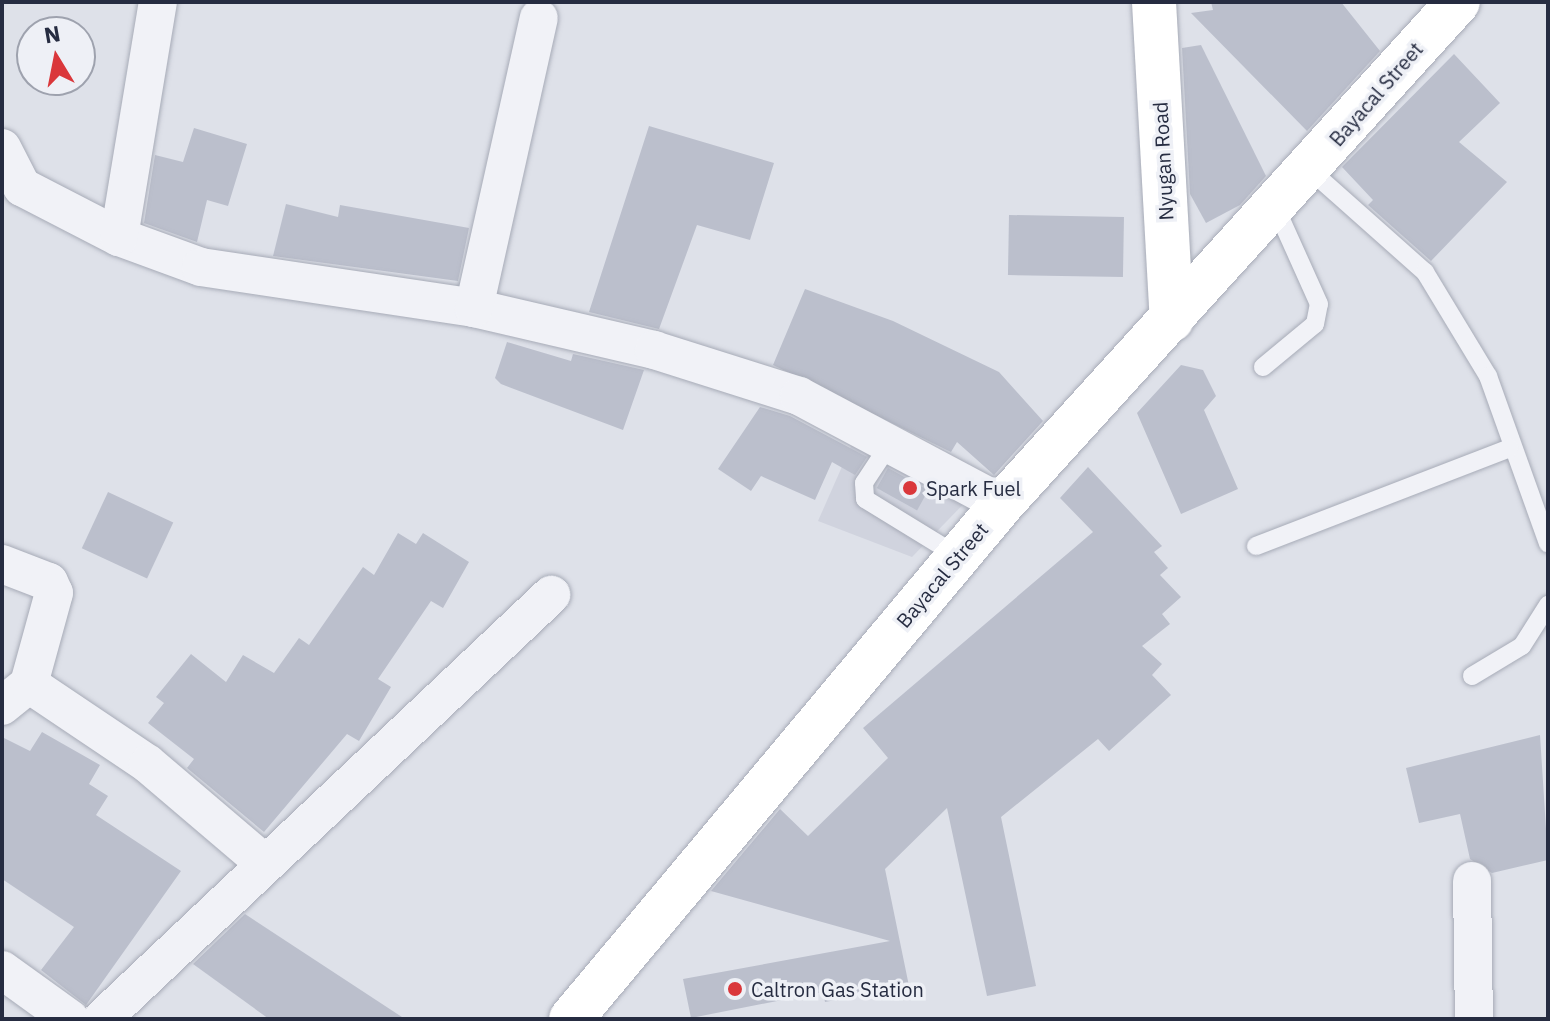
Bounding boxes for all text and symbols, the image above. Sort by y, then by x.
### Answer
north arrow [16,16,96,96]
text: N [42,18,62,50]
street label: Bayacal Street [1324,37,1428,151]
street label: Nyugan Road [1148,101,1178,221]
place label: Spark Fuel [926,476,1021,500]
marker: Spark Fuel [901,479,919,497]
street label: Bayacal Street [891,518,993,632]
place label: Caltron Gas Station [751,977,924,1001]
marker: Caltron Gas Station [726,980,744,998]

